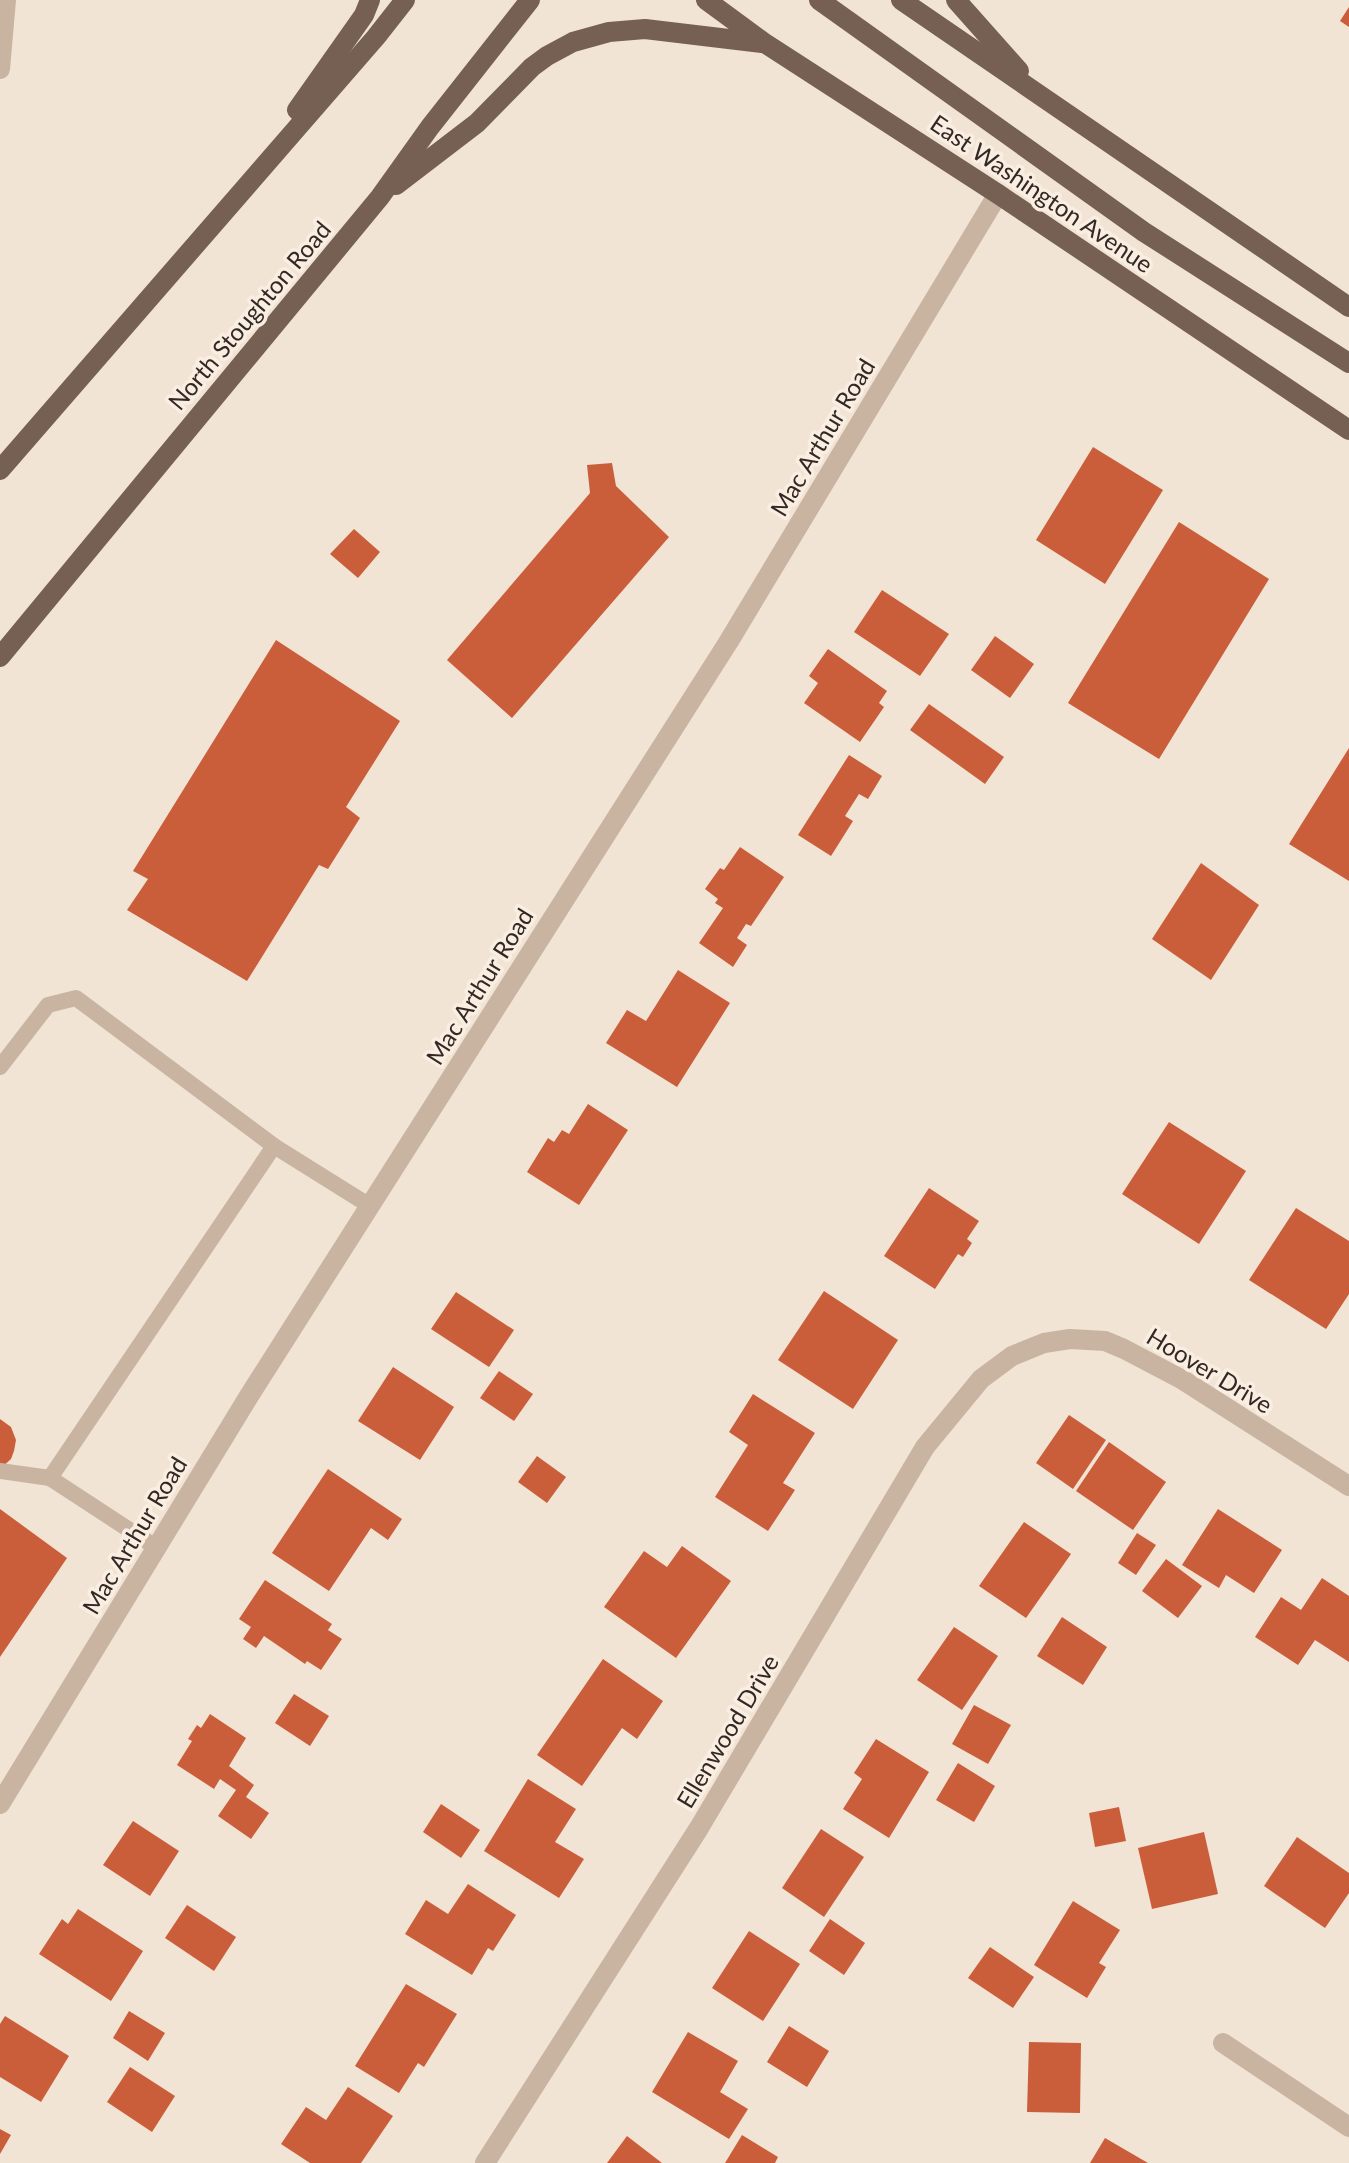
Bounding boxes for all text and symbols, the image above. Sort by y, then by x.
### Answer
street label: East Washington Avenue [925,108,1159,278]
street label: North Stoughton Road [162,215,336,415]
street label: Mac Arthur Road [764,353,880,521]
street label: Mac Arthur Road [419,903,539,1069]
street label: Hoover Drive [1142,1321,1278,1419]
street label: Mac Arthur Road [76,1451,192,1619]
street label: Ellenwood Drive [670,1649,784,1813]

